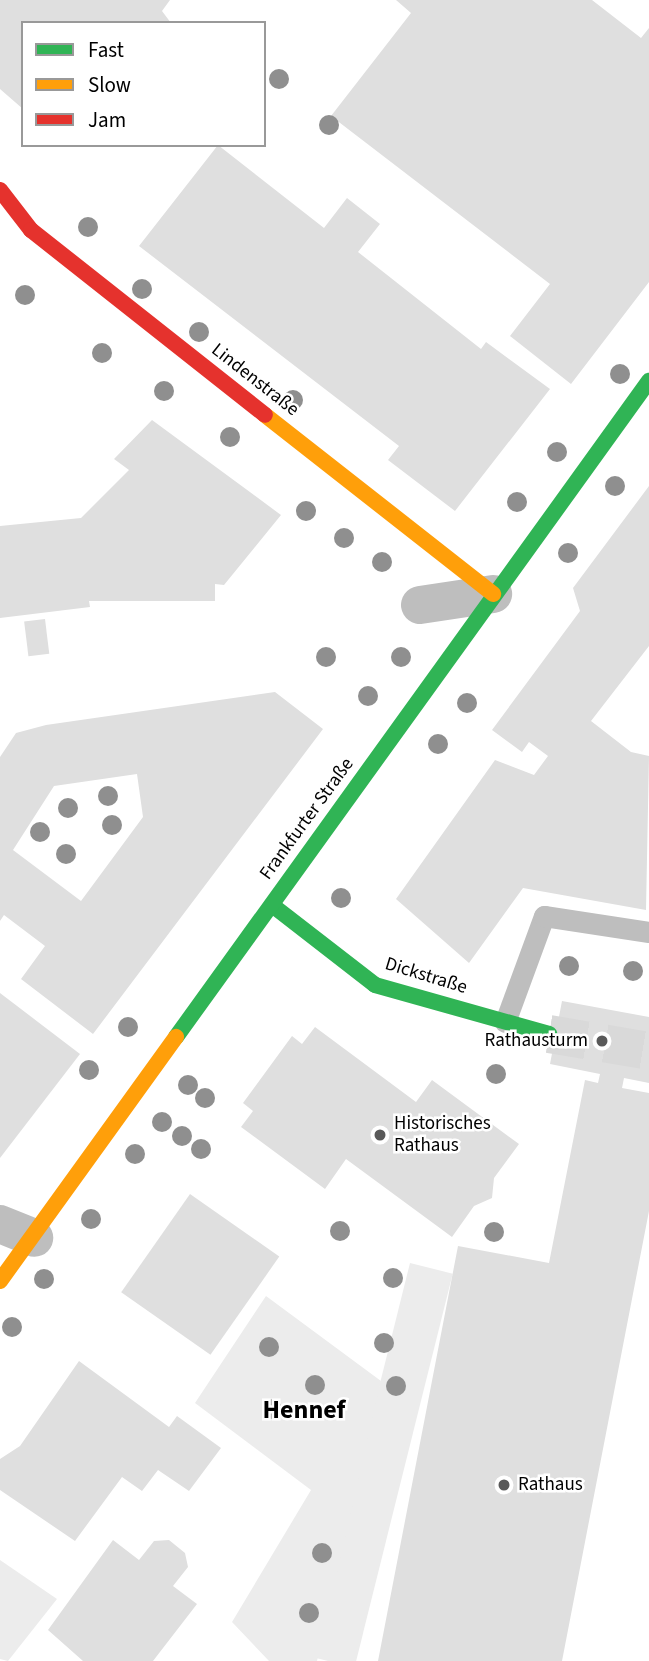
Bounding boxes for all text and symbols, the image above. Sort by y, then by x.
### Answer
legend [21,21,266,147]
text: Fast [88,35,124,65]
text: Slow [88,70,131,100]
text: Jam [88,105,126,135]
street label: Lindenstraße [207,339,303,421]
street label: Frankfurter Straße [255,754,359,884]
street label: Dickstraße [382,953,470,999]
place label: Rathausturm [485,1030,588,1052]
marker: Rathausturm [594,1033,610,1049]
place label: Historisches Rathaus [394,1113,491,1157]
marker: Historisches Rathaus [372,1127,388,1143]
district label: Hennef [263,1394,345,1426]
place label: Rathaus [518,1474,583,1496]
marker: Rathaus [496,1477,512,1493]

